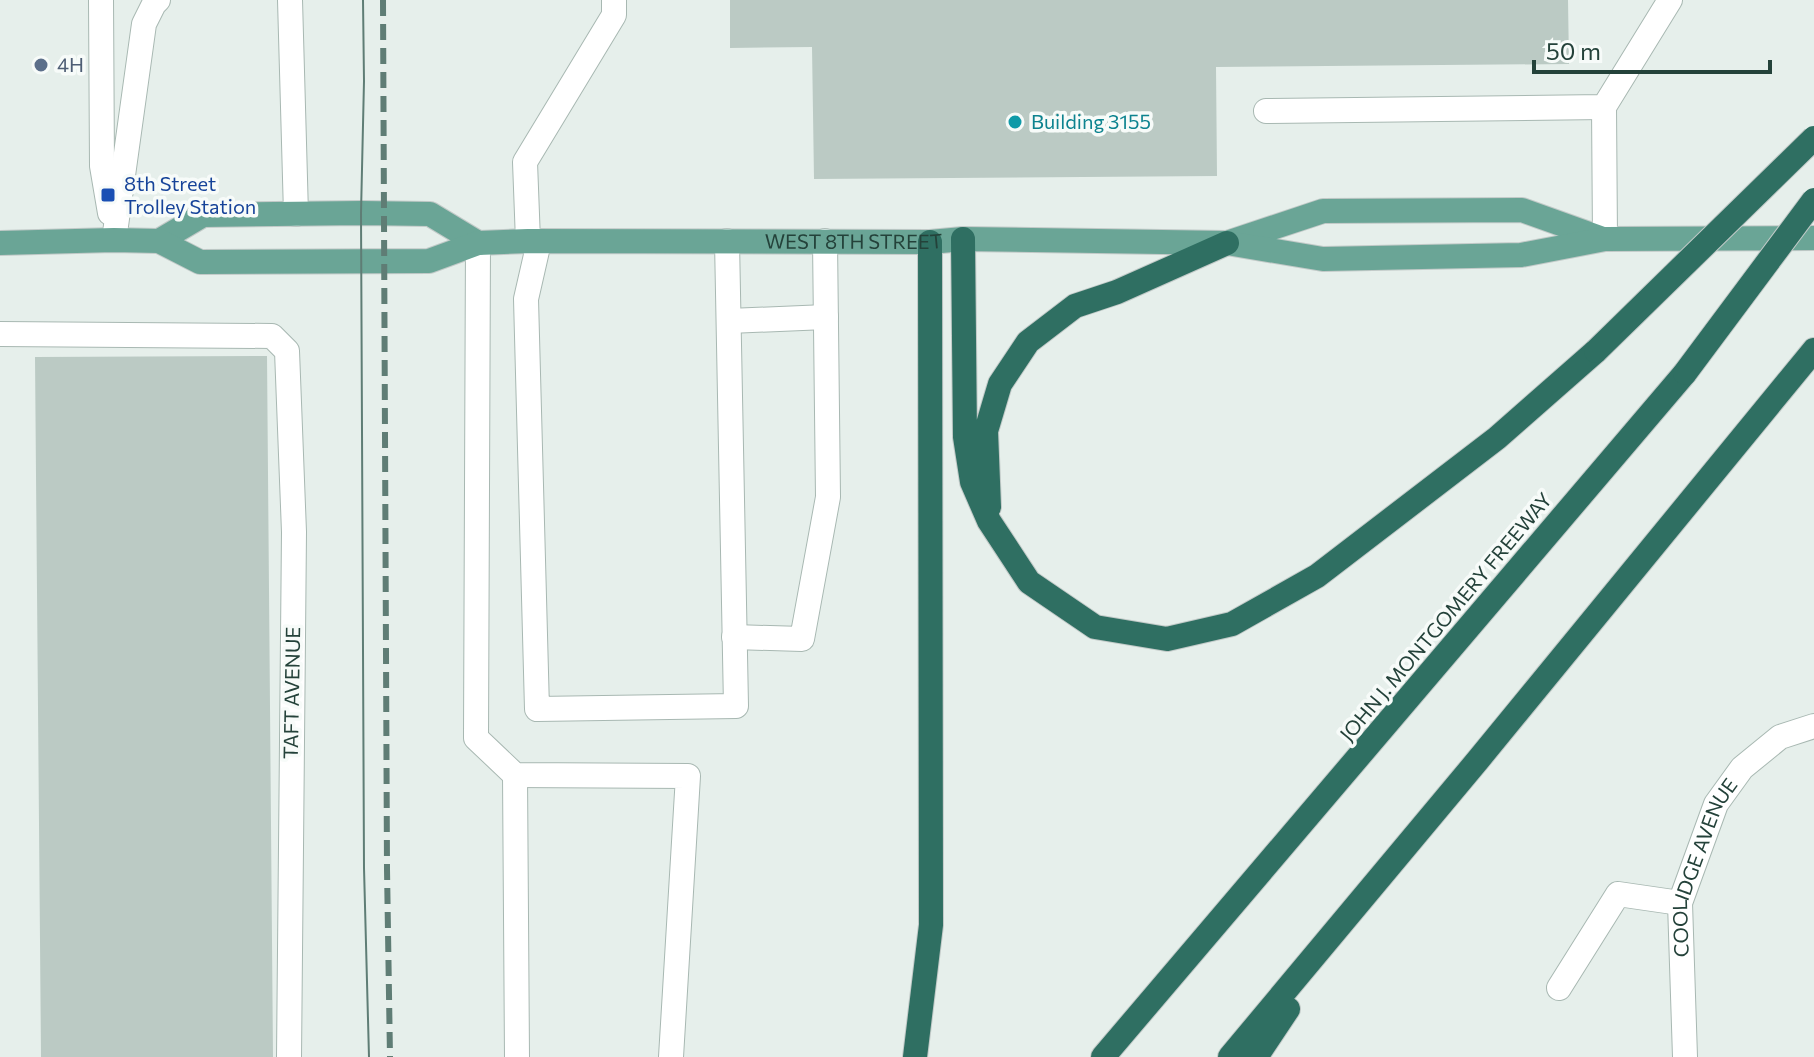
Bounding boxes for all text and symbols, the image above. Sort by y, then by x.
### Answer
scale bar [1534,24,1770,74]
text: 50 m [1546,36,1601,65]
place label: 4H [57,52,84,76]
marker: 4H [32,56,50,74]
place label: Building 3155 [1031,109,1151,133]
marker: Building 3155 [1006,113,1024,131]
place label: 8th Street Trolley Station [124,171,256,218]
marker: 8th Street Trolley Station [99,186,117,204]
street label: WEST 8TH STREET [765,228,944,253]
street label: JOHN J. MONTGOMERY FREEWAY [1334,487,1556,745]
street label: TAFT AVENUE [278,627,304,759]
street label: COOLIDGE AVENUE [1667,773,1742,958]

